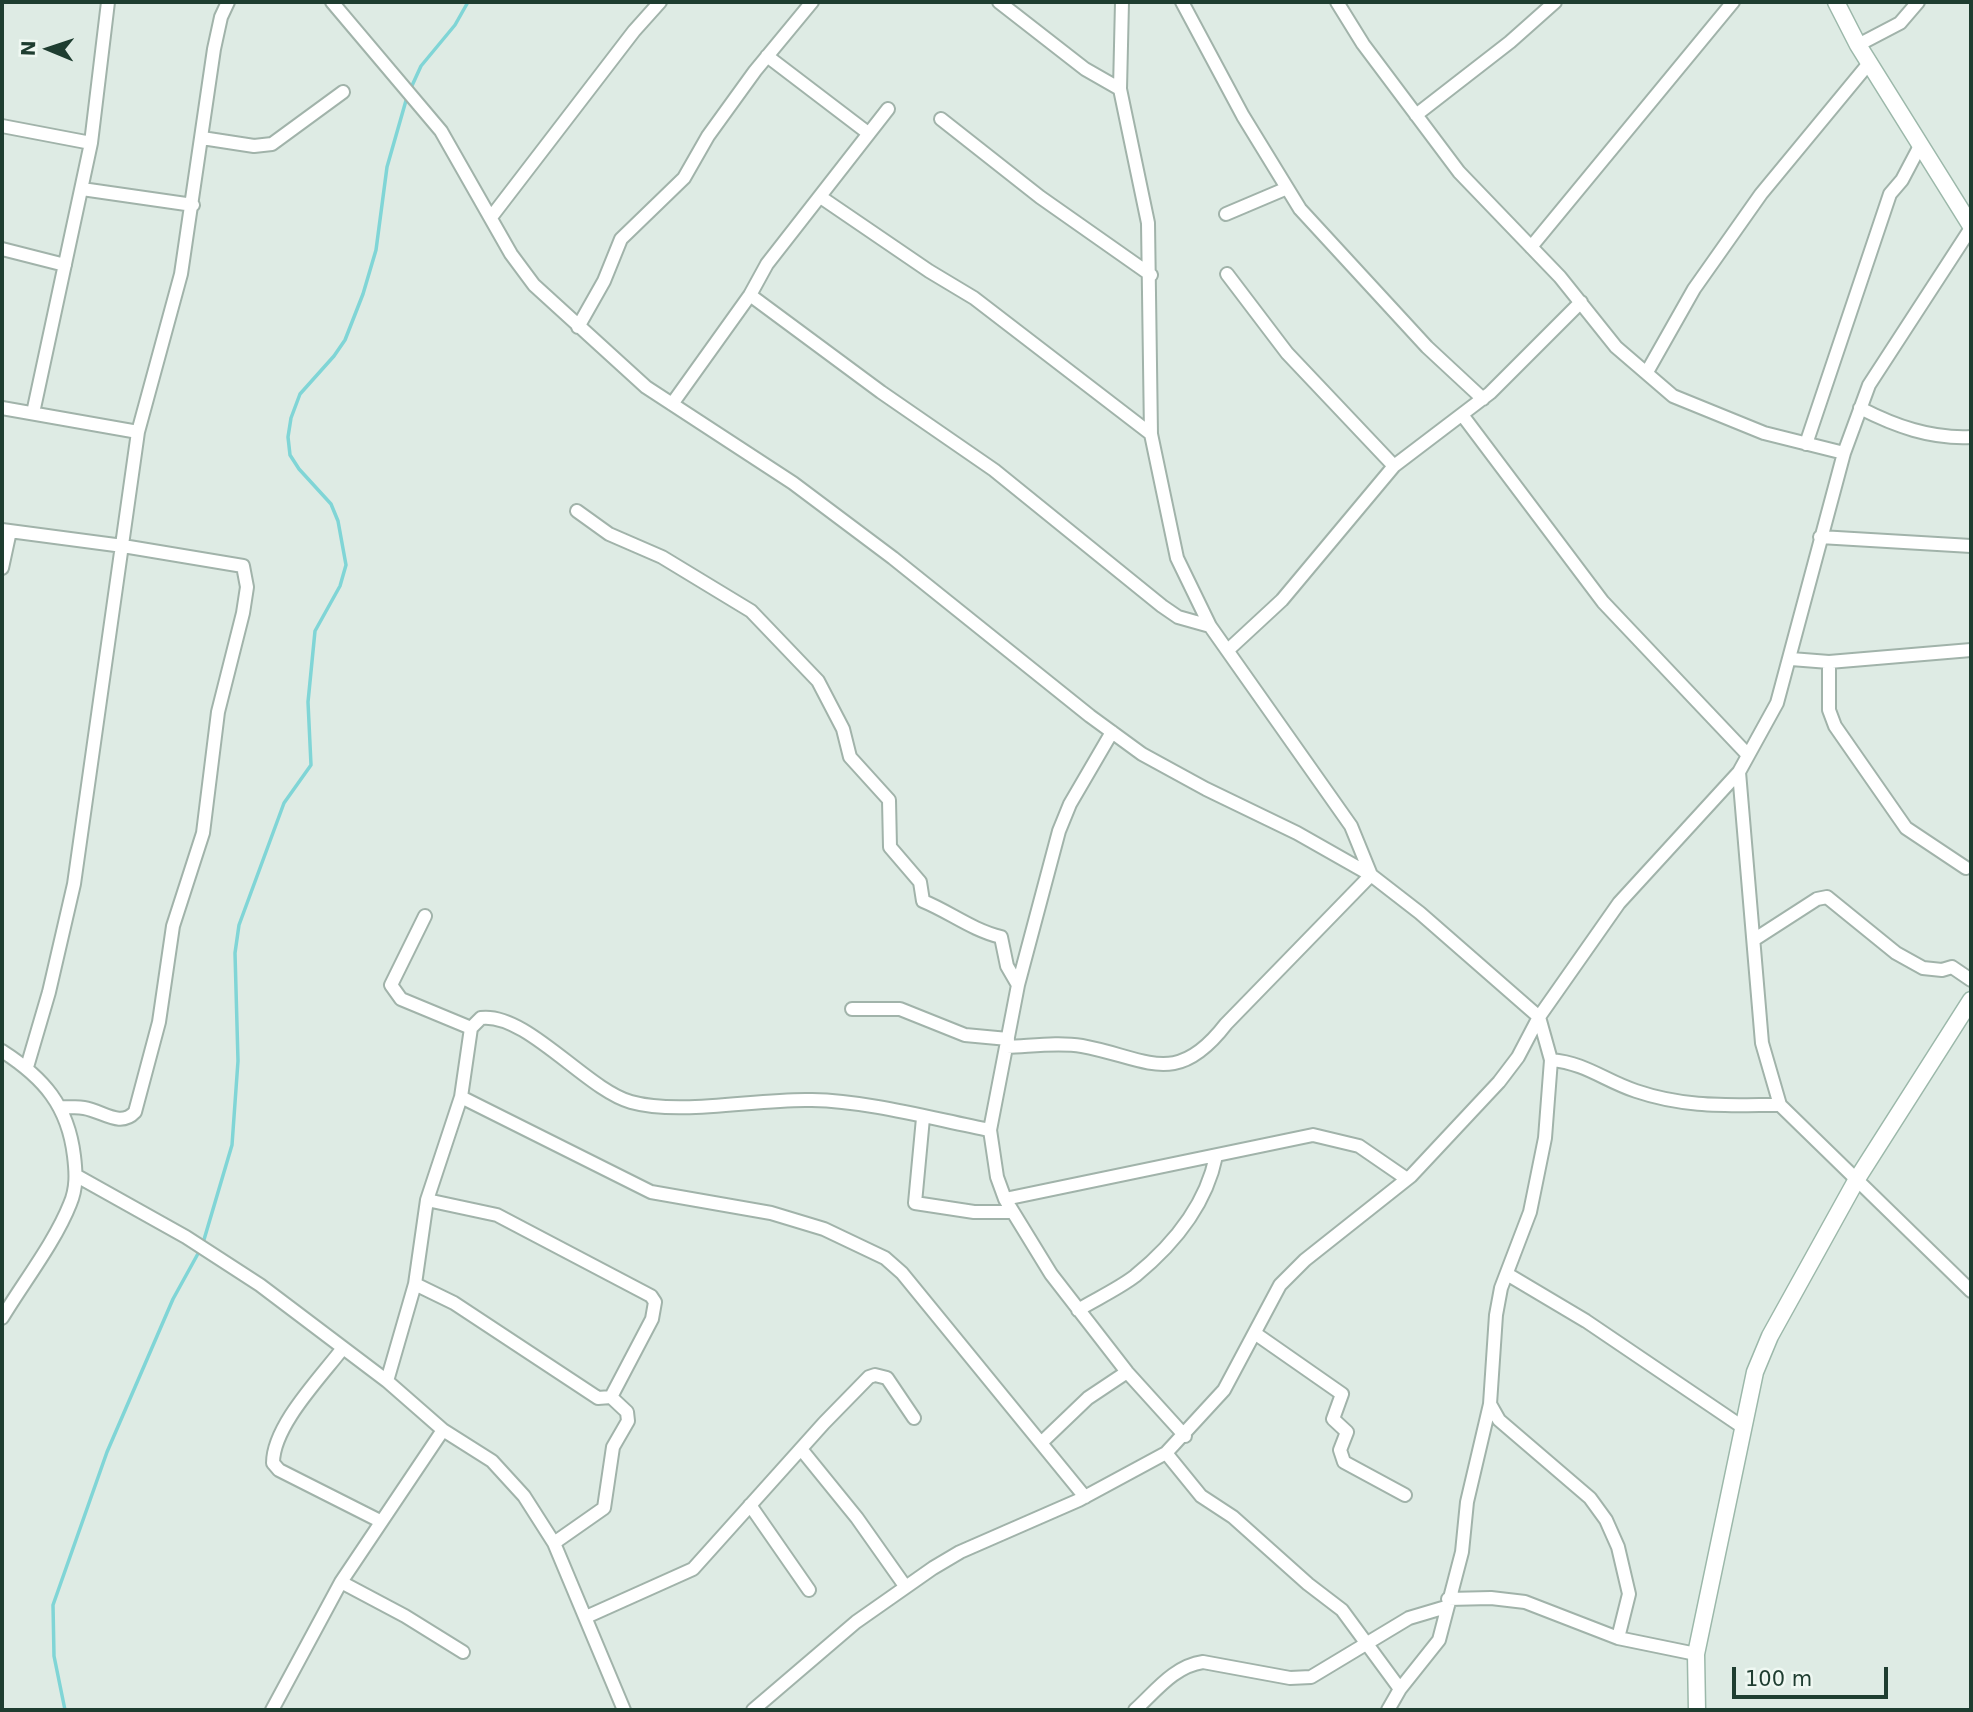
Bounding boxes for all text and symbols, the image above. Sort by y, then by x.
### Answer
north arrow [14,14,84,84]
text: N [17,40,39,57]
scale bar [1735,1652,1891,1696]
text: 100 m [1745,1667,1812,1691]

